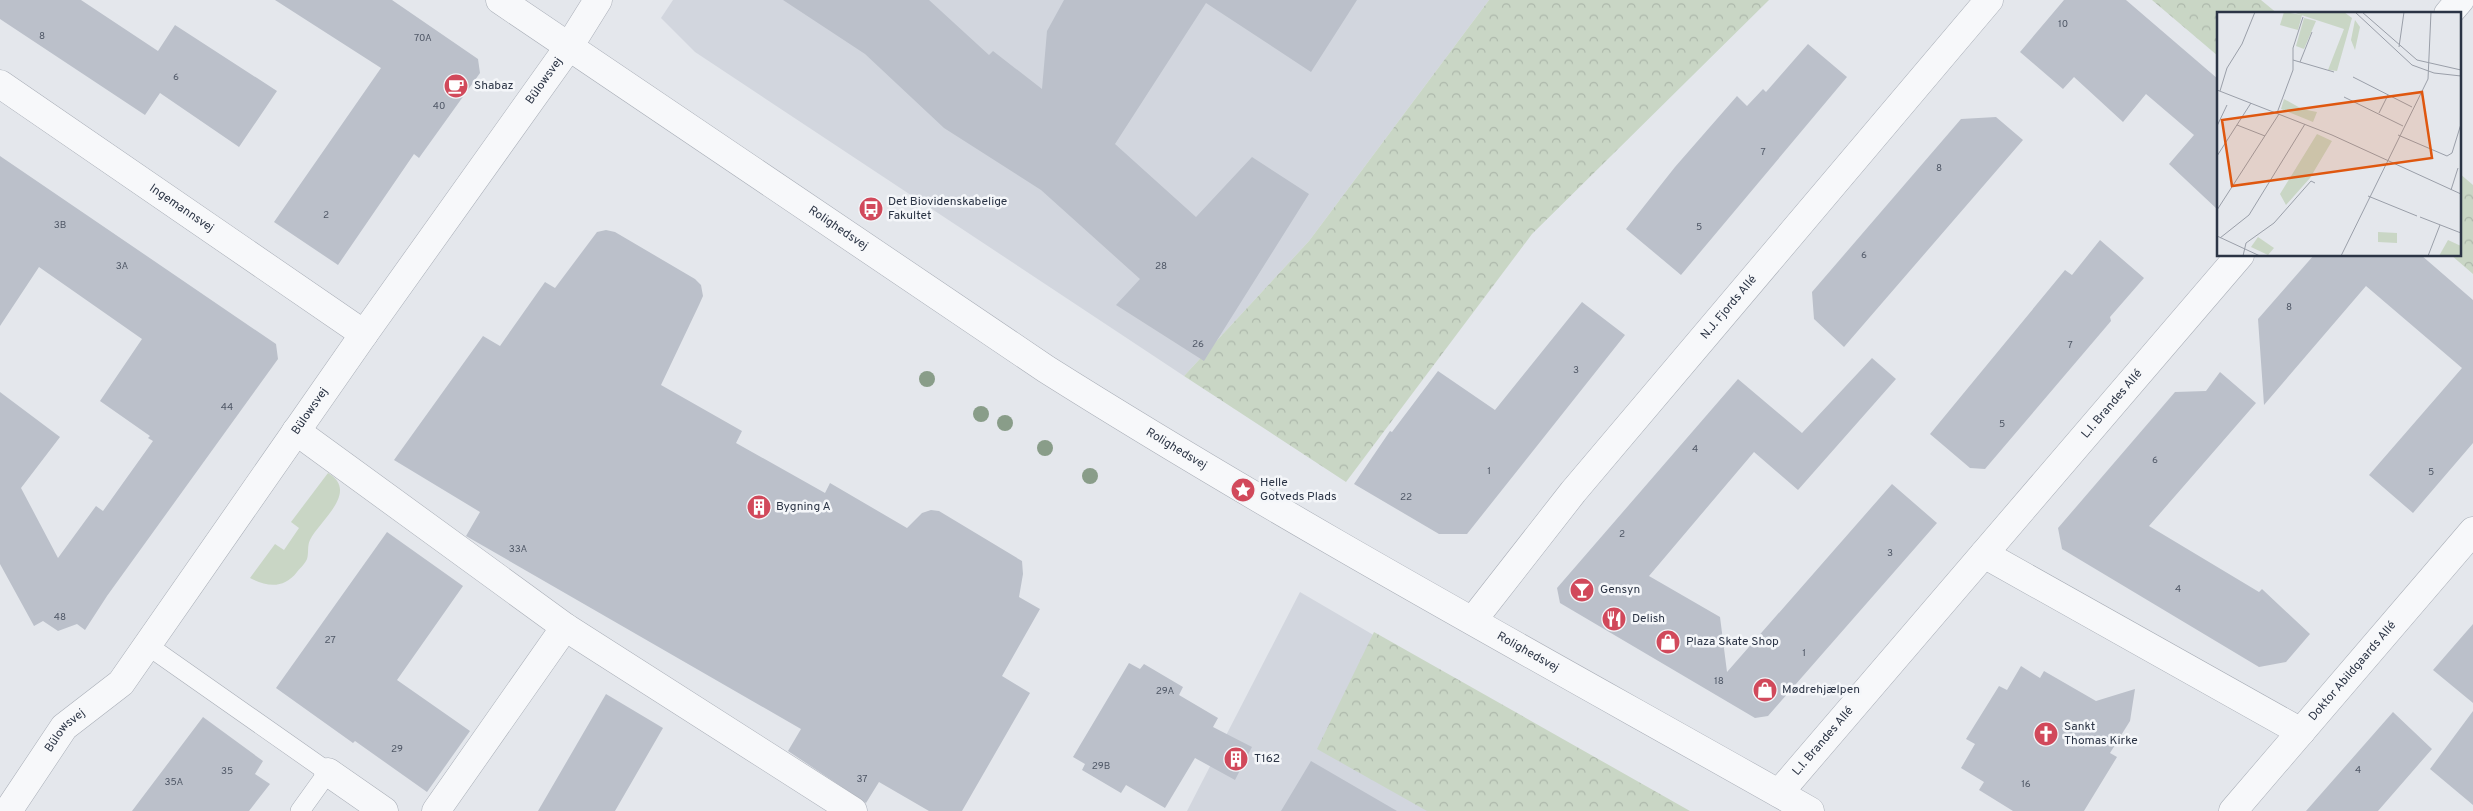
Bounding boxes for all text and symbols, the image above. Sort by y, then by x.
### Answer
inset map [2217,12,2460,256]
house number: 10 [2058,18,2068,31]
house number: 8 [39,30,45,43]
house number: 70A [414,32,432,45]
street label: Bülowsvej [522,54,567,108]
house number: 6 [173,71,179,84]
cafe icon: Shabaz [443,73,469,99]
place label: Shabaz [474,78,514,94]
house number: 40 [433,100,445,113]
house number: 7 [1760,146,1766,159]
house number: 8 [1936,162,1942,175]
street label: Ingemannsvej [146,181,217,236]
place label: Det Biovidenskabelige Fakultet [888,194,1007,224]
bus stop icon: Det Biovidenskabelige Fakultet [858,196,884,222]
street label: Rolighedsvej [805,203,871,254]
house number: 2 [323,209,329,222]
house number: 3B [54,219,66,232]
house number: 5 [1696,221,1702,234]
house number: 6 [1861,249,1867,262]
house number: 3A [116,260,129,273]
house number: 28 [1155,260,1167,273]
street label: N.J. Fjords Allé [1697,272,1761,343]
house number: 8 [2286,301,2292,314]
house number: 26 [1192,338,1204,351]
house number: 7 [2067,339,2073,352]
house number: 3 [1573,364,1579,377]
street label: L.I. Brandes Allé [2078,366,2146,442]
street label: Bülowsvej [288,385,332,438]
house number: 44 [221,401,233,414]
house number: 5 [1999,418,2005,431]
street label: Rolighedsvej [1143,425,1210,474]
house number: 4 [1692,443,1698,456]
house number: 6 [2152,454,2158,467]
house number: 1 [1487,465,1491,478]
house number: 5 [2428,466,2434,479]
place label: Helle Gotveds Plads [1260,475,1337,505]
place icon: Helle Gotveds Plads [1230,477,1256,503]
house number: 22 [1400,491,1412,504]
building icon: Bygning A [746,494,772,520]
place label: Bygning A [776,499,831,515]
house number: 2 [1619,528,1625,541]
house number: 33A [509,543,528,556]
house number: 3 [1887,547,1893,560]
bar icon: Gensyn [1569,577,1595,603]
place label: Gensyn [1600,582,1640,598]
house number: 4 [2175,583,2181,596]
restaurant icon: Delish [1601,606,1627,632]
house number: 48 [54,611,66,624]
place label: Delish [1632,611,1665,627]
street label: Doktor Abildgaards Allé [2305,618,2400,725]
street label: Rolighedsvej [1494,629,1562,676]
shop icon: Plaza Skate Shop [1655,629,1681,655]
house number: 27 [324,634,336,647]
place label: Plaza Skate Shop [1686,634,1779,650]
house number: 1 [1802,647,1806,660]
house number: 18 [1714,675,1724,688]
shop icon: Mødrehjælpen [1752,677,1778,703]
place label: Mødrehjælpen [1782,682,1860,698]
house number: 29A [1156,685,1174,698]
street label: L.I. Brandes Allé [1789,703,1857,779]
street label: Bülowsvej [41,705,89,756]
place label: Sankt Thomas Kirke [2064,719,2138,749]
church icon: Sankt Thomas Kirke [2033,721,2059,747]
house number: 29 [391,743,403,756]
building icon: T162 [1223,746,1249,772]
place label: T162 [1254,751,1280,767]
house number: 29B [1092,760,1110,773]
house number: 4 [2355,764,2361,777]
house number: 35 [221,765,233,778]
house number: 37 [856,773,868,786]
house number: 35A [165,776,184,789]
house number: 16 [2021,778,2031,791]

